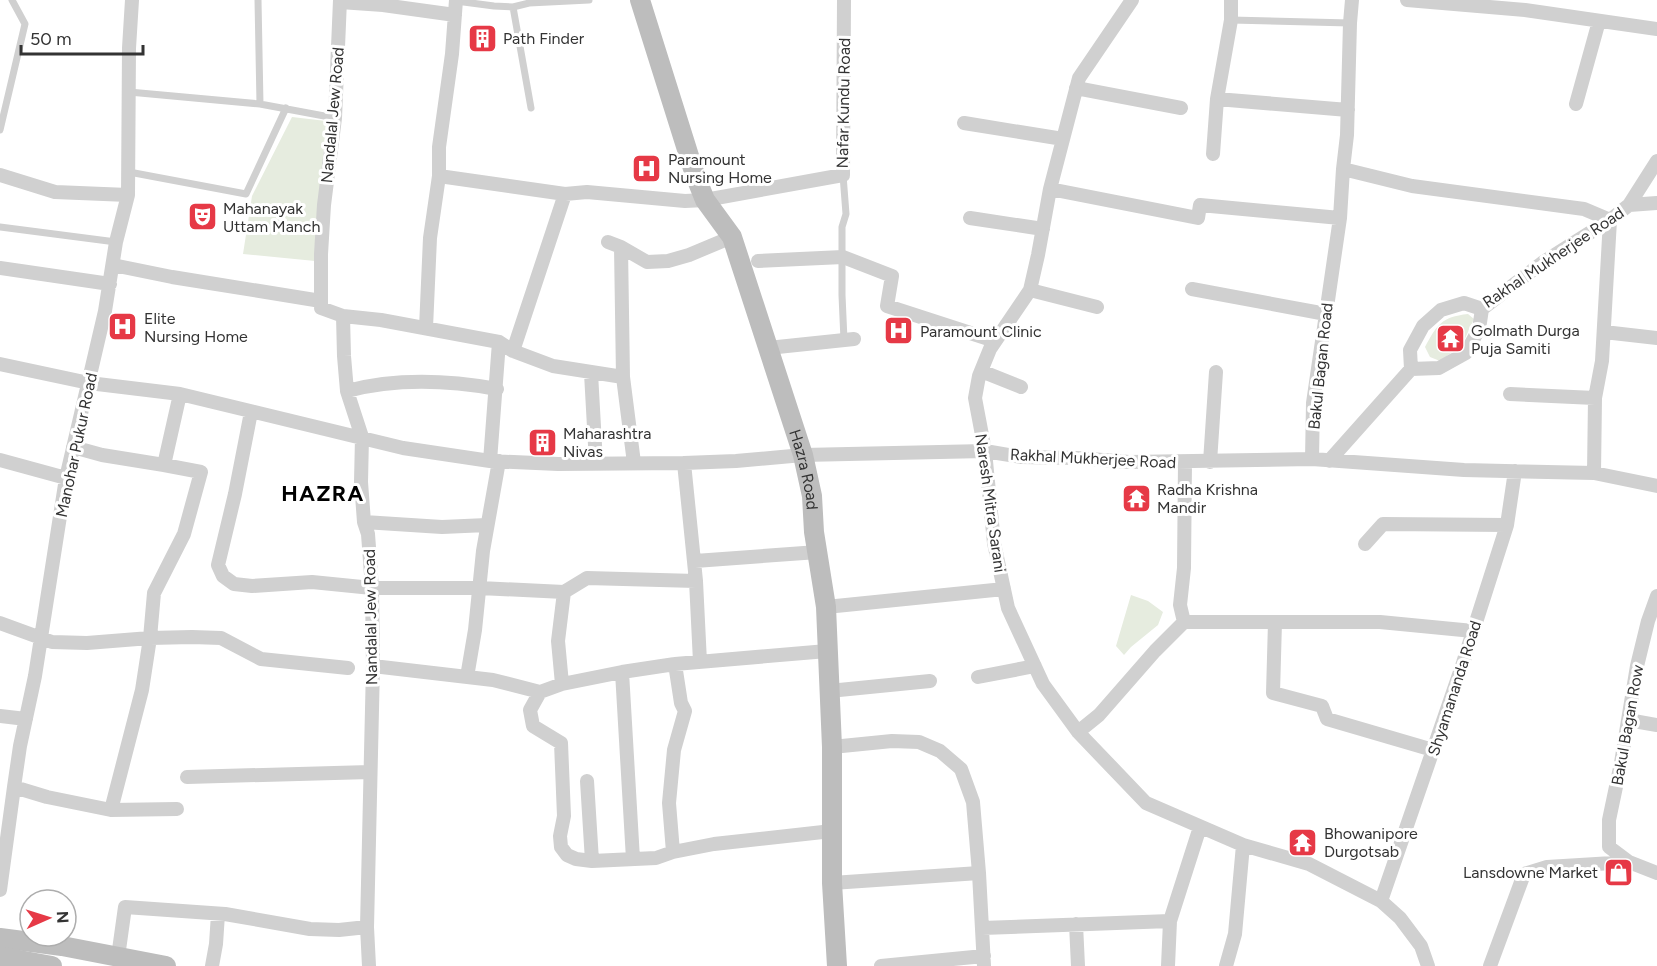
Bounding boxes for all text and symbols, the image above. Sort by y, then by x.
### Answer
scale bar [21,18,142,56]
building icon: Path Finder [466,22,498,54]
text: 50 m [30,28,72,50]
place label: Path Finder [503,29,585,48]
street label: Nafar Kundu Road [833,38,854,168]
street label: Nandalal Jew Road [317,46,348,184]
place label: Paramount Nursing Home [668,150,772,187]
hospital icon: Paramount Nursing Home [631,152,663,184]
place label: Mahanayak Uttam Manch [223,199,320,236]
theatre icon: Mahanayak Uttam Manch [186,201,218,233]
street label: Rakhal Mukherjee Road [1479,203,1628,312]
street label: Bakul Bagan Road [1304,302,1337,430]
place label: Elite Nursing Home [144,309,248,346]
hospital icon: Elite Nursing Home [107,311,139,343]
hospital icon: Paramount Clinic [883,315,915,347]
place label: Golmath Durga Puja Samiti [1471,321,1580,358]
place label: Paramount Clinic [920,322,1042,341]
temple icon: Golmath Durga Puja Samiti [1434,323,1466,355]
street label: Manohar Pukur Road [52,371,101,519]
place label: Maharashtra Nivas [563,424,651,461]
building icon: Maharashtra Nivas [526,426,558,458]
street label: Hazra Road [785,427,822,510]
street label: Naresh Mitra Sarani [971,432,1010,574]
street label: Rakhal Mukherjee Road [1009,445,1177,472]
district label: HAZRA [281,480,365,507]
place label: Radha Krishna Mandir [1157,480,1258,517]
temple icon: Radha Krishna Mandir [1120,482,1152,514]
street label: Nandalal Jew Road [360,549,381,685]
street label: Shyamananda Road [1424,618,1485,758]
street label: Bakul Bagan Row [1608,663,1648,787]
place label: Bhowanipore Durgotsab [1324,824,1418,861]
temple icon: Bhowanipore Durgotsab [1287,826,1319,858]
shop icon: Lansdowne Market [1603,856,1635,888]
place label: Lansdowne Market [1463,863,1598,882]
north arrow [18,888,78,948]
text: N [53,911,72,924]

